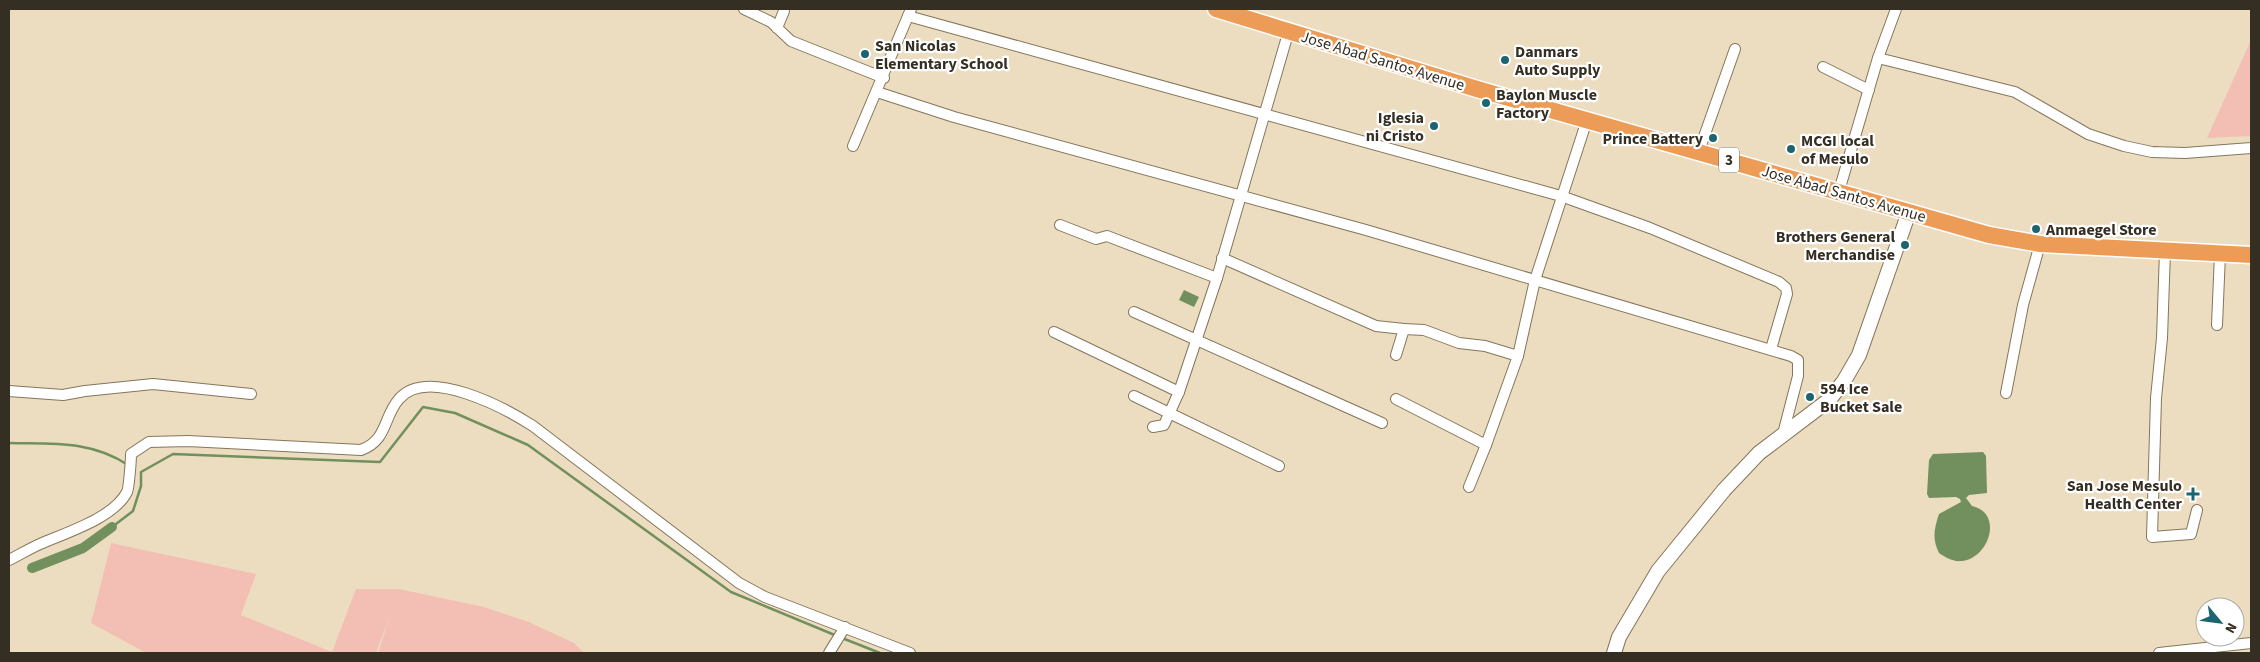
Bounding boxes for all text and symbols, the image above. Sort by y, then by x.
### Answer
street label: Jose Abad Santos Avenue [1298,26,1467,96]
place label: San Nicolas Elementary School [875,35,1008,75]
place label: Danmars Auto Supply [1514,41,1601,81]
marker: San Nicolas Elementary School [859,48,871,60]
marker: Danmars Auto Supply [1499,54,1511,66]
place label: Baylon Muscle Factory [1496,84,1597,124]
marker: Baylon Muscle Factory [1480,97,1492,109]
place label: Iglesia ni Cristo [1366,107,1424,147]
marker: Iglesia ni Cristo [1428,120,1440,132]
place label: Prince Battery [1602,128,1704,150]
place label: MCGI local of Mesulo [1801,130,1874,170]
marker: Prince Battery [1707,132,1719,144]
marker: MCGI local of Mesulo [1785,143,1797,155]
road number: 3 [1719,148,1739,172]
street label: Jose Abad Santos Avenue [1759,160,1929,228]
place label: Anmaegel Store [2045,219,2157,241]
marker: Anmaegel Store [2030,223,2042,235]
place label: Brothers General Merchandise [1776,226,1895,266]
marker: Brothers General Merchandise [1899,239,1911,251]
place label: 594 Ice Bucket Sale [1820,378,1902,418]
marker: 594 Ice Bucket Sale [1804,391,1816,403]
place label: San Jose Mesulo Health Center [2067,475,2183,515]
marker: San Jose Mesulo Health Center [2186,487,2200,501]
north arrow [2195,597,2245,647]
text: N [2219,619,2241,637]

